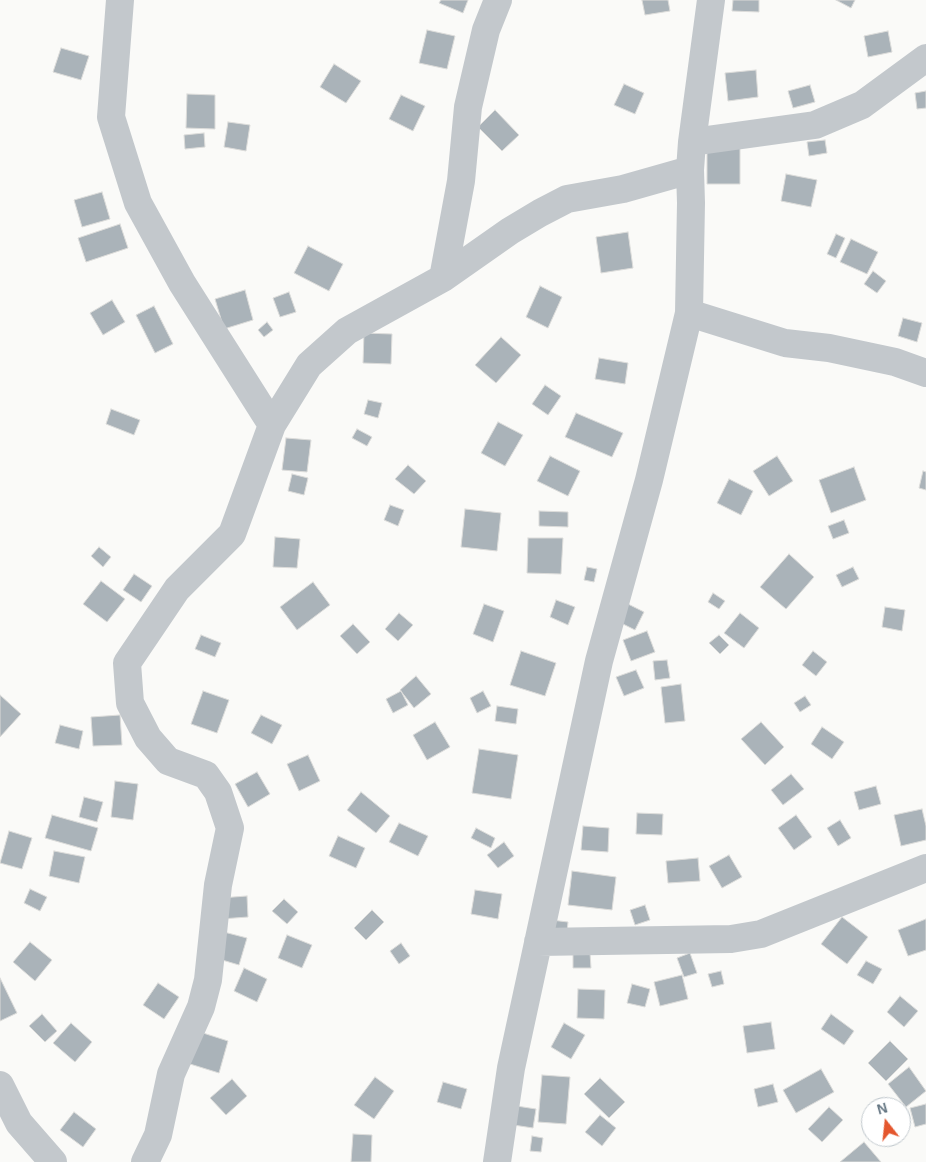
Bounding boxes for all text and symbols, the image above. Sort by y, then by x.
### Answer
north arrow [861,1097,911,1147]
text: N [875,1099,889,1118]

